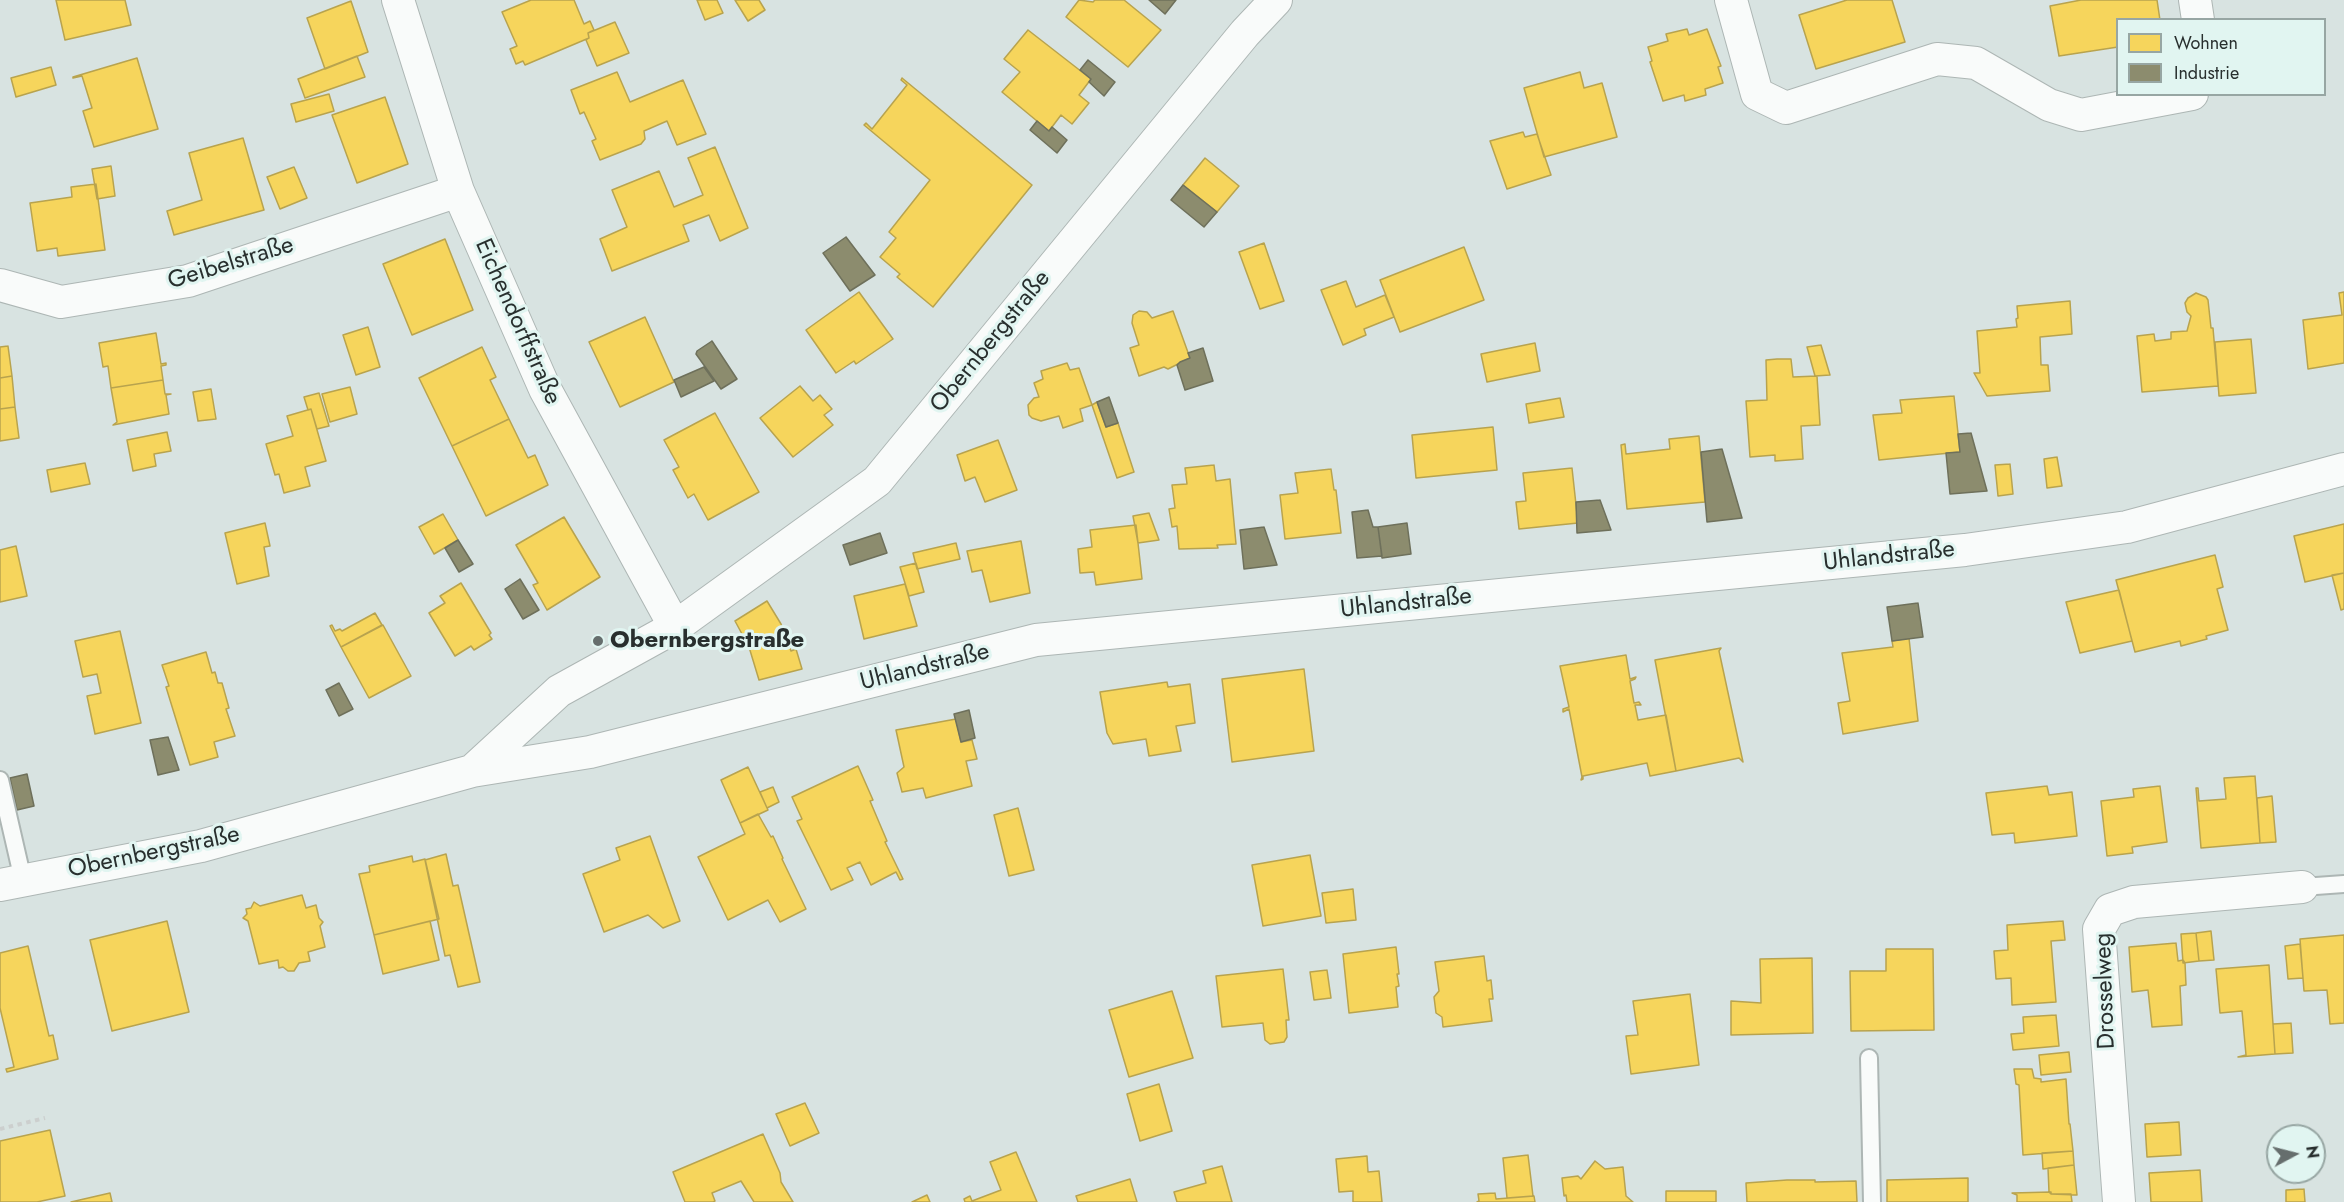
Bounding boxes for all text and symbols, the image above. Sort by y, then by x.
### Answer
legend [2116,18,2326,96]
text: Wohnen [2174,30,2238,56]
text: Industrie [2174,60,2239,86]
street label: Geibelstraße [165,231,297,297]
street label: Eichendorffstraße [468,235,566,409]
street label: Obernbergstraße [925,265,1057,419]
street label: Uhlandstraße [1822,536,1956,578]
street label: Uhlandstraße [1339,583,1473,625]
place label: Obernbergstraße [610,627,804,655]
marker: Obernbergstraße [591,634,605,648]
street label: Uhlandstraße [857,638,993,698]
street label: Obernbergstraße [66,821,242,885]
street label: Drosselweg [2090,932,2122,1050]
north arrow [2266,1124,2326,1184]
text: N [2300,1144,2325,1160]

